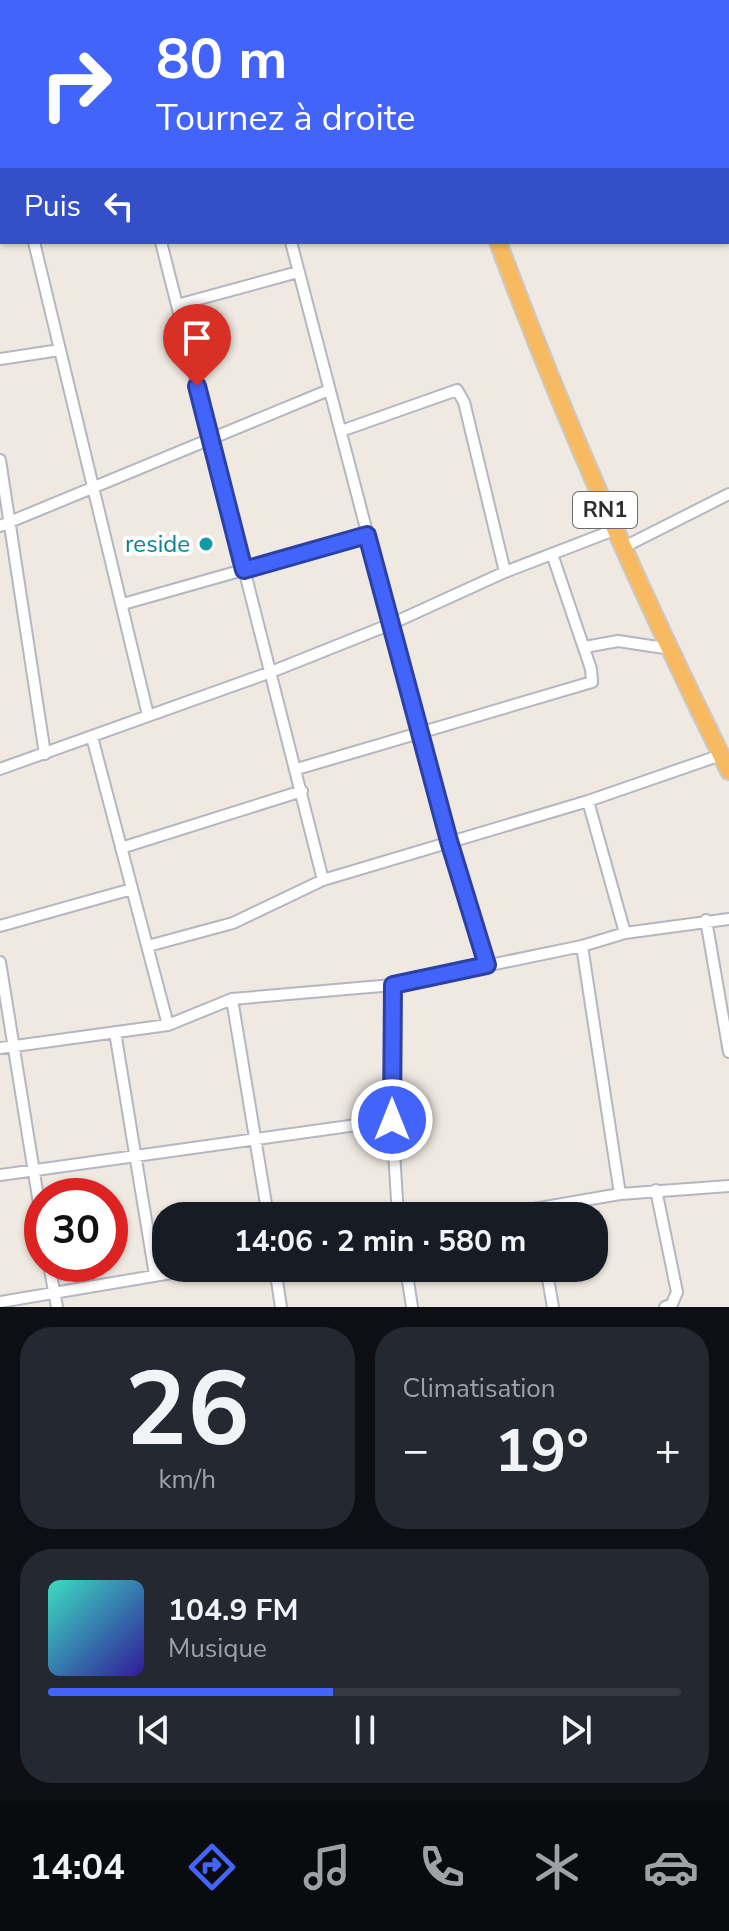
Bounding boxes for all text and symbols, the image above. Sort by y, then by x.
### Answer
text: 80 m [156,21,287,98]
icon: right [24,32,128,136]
text: Tournez à droite [156,94,415,143]
icon: left [97,184,141,228]
text: Puis [24,186,81,227]
pin [163,304,231,386]
icon: arrive [175,316,219,360]
road number: RN1 [573,492,637,528]
place label: reside [125,528,190,560]
marker: reside [197,535,215,553]
position arrow [350,1078,434,1162]
speed limit sign: 30 [24,1178,128,1282]
text: 14:06 · 2 min · 580 m [234,1221,526,1262]
text: 26 [125,1339,250,1481]
text: Climatisation [403,1371,556,1406]
text: 19° [494,1410,589,1492]
text: − [403,1421,429,1481]
text: + [655,1421,681,1481]
text: km/h [159,1462,216,1497]
text: 104.9 FM [168,1590,298,1631]
text: Musique [168,1631,267,1666]
icon: previous [132,1708,176,1752]
icon: pause [343,1708,387,1752]
icon: next [554,1708,598,1752]
icon: directions [184,1839,240,1895]
icon: music [299,1839,355,1895]
icon: phone [414,1839,470,1895]
icon: climate [529,1839,585,1895]
icon: car [643,1839,699,1895]
text: 14:04 [29,1843,125,1892]

